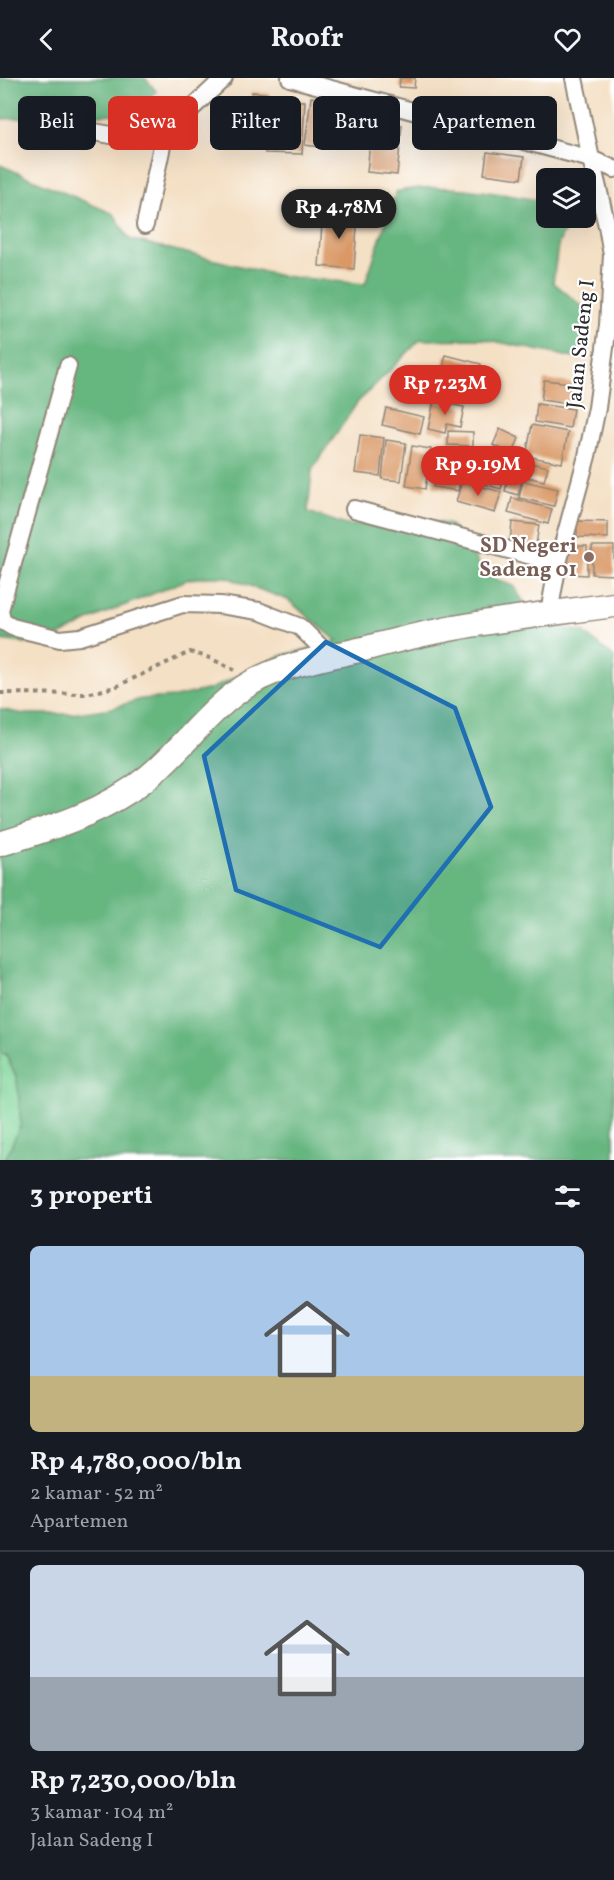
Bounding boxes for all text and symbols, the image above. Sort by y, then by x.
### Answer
text: Roofr [271,20,343,58]
icon: back [30,23,63,56]
icon: heart [551,23,584,56]
chip: Beli [18,96,96,150]
chip: Sewa [108,96,198,150]
chip: Filter [210,96,301,150]
chip: Baru [313,96,400,150]
chip: Apartemen [412,96,557,150]
map controls [536,168,596,228]
button: layers [536,168,596,228]
pin: Rp 4.78M [277,189,401,240]
text: Rp 4.78M [295,194,383,222]
street label: Jalan Sadeng I [560,278,603,410]
pin: Rp 7.23M [383,365,507,416]
text: Rp 7.23M [403,370,487,398]
pin: Rp 9.19M [416,446,540,497]
text: Rp 9.19M [435,451,521,479]
place label: SD Negeri Sadeng 01 [479,532,577,585]
marker: SD Negeri Sadeng 01 [582,550,596,564]
text: 3 properti [30,1178,153,1214]
icon: filters [551,1180,584,1213]
icon: home [253,1285,361,1393]
text: Rp 4,780,000/bln [30,1444,242,1480]
text: 2 kamar · 52 m² [30,1480,163,1508]
text: Apartemen [30,1508,129,1536]
icon: home [253,1604,361,1712]
text: Rp 7,230,000/bln [30,1763,237,1799]
text: 3 kamar · 104 m² [30,1799,173,1827]
text: Jalan Sadeng I [30,1827,153,1855]

